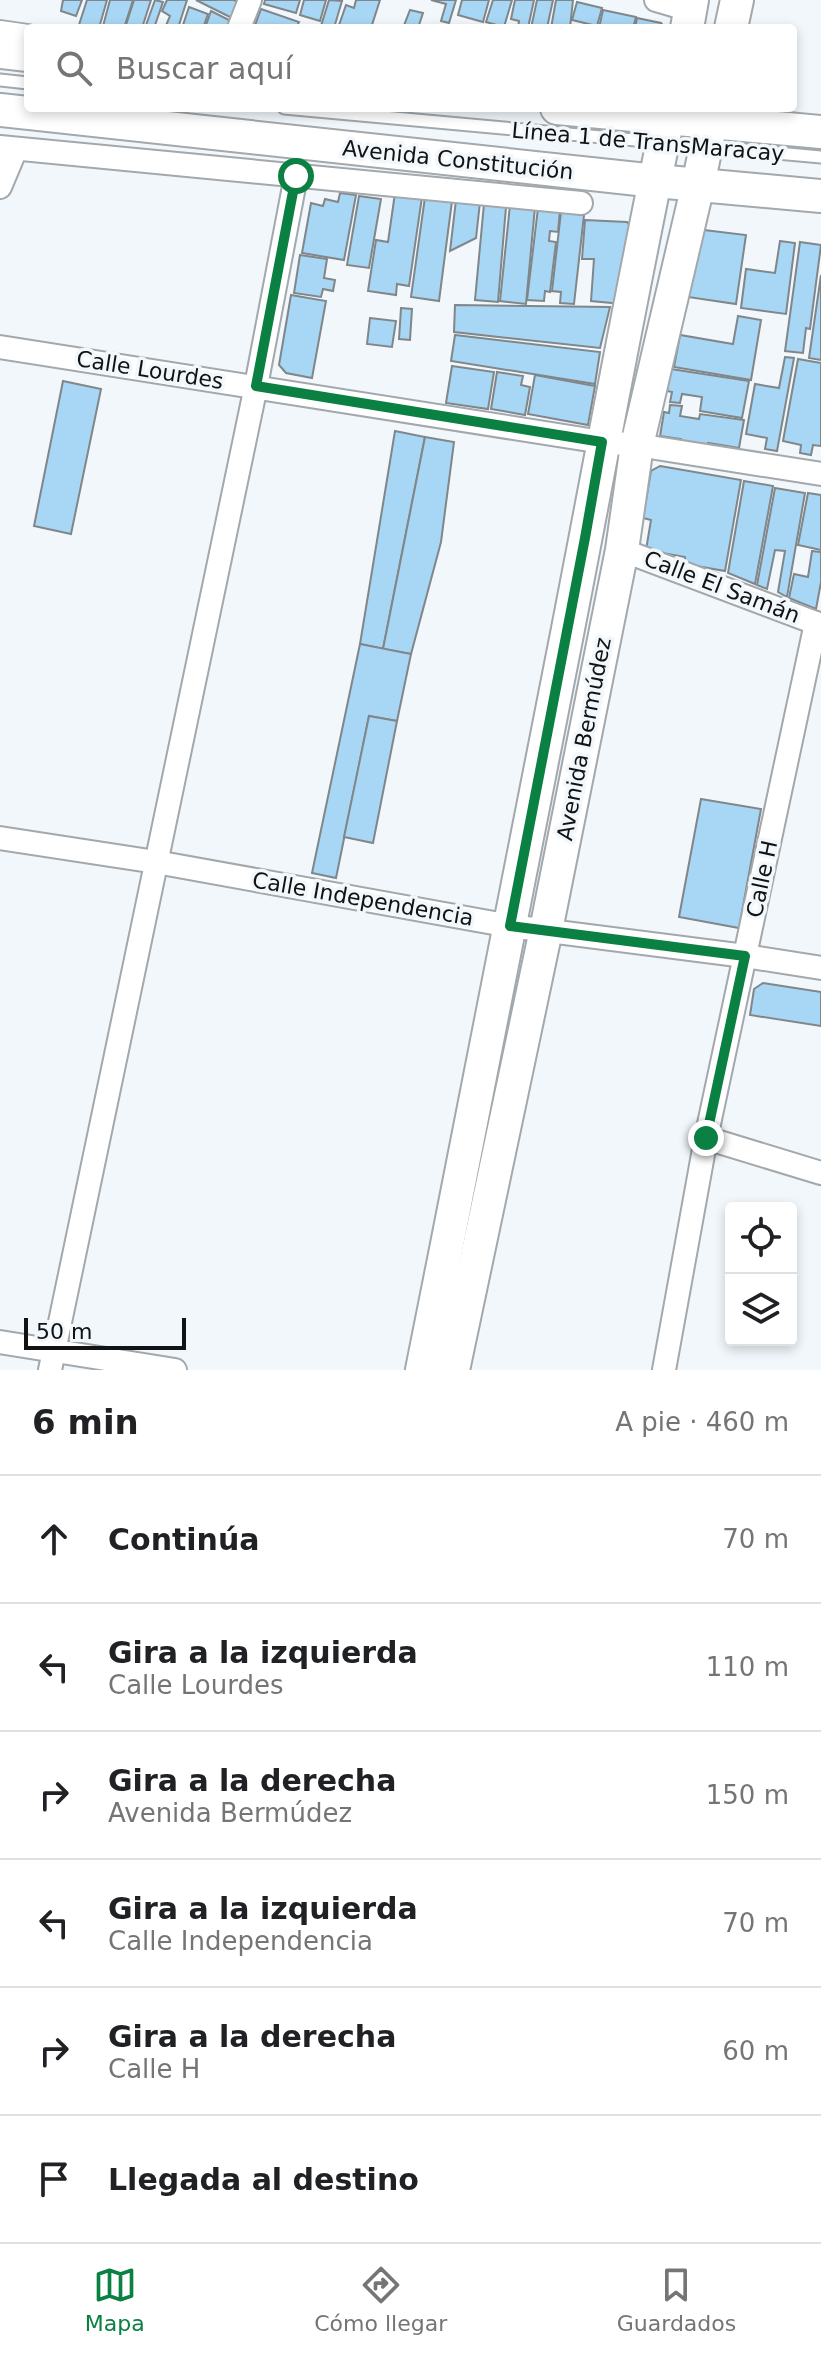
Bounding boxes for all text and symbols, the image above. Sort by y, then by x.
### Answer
search box [24,24,797,112]
icon: search [52,46,96,90]
text: Buscar aquí [116,51,293,86]
street label: Línea 1 de TransMaracay [511,118,785,166]
street label: Avenida Constitución [341,135,575,185]
route start [278,158,314,194]
street label: Calle Lourdes [75,346,225,394]
street label: Calle El Samán [641,546,803,628]
street label: Avenida Bermúdez [552,635,616,843]
street label: Calle H [742,838,782,920]
street label: Calle Independencia [250,867,476,931]
route end [688,1120,724,1156]
map controls [725,1202,797,1346]
button: locate [725,1202,797,1274]
button: layers [725,1274,797,1346]
scale bar [24,1314,186,1350]
text: 50 m [36,1319,92,1344]
text: 6 min [32,1402,139,1442]
text: A pie · 460 m [615,1407,789,1437]
icon: ahead [32,1517,76,1561]
text: Continúa [108,1522,260,1557]
text: 70 m [722,1524,789,1554]
text: Gira a la izquierda [108,1635,418,1670]
icon: left [32,1645,76,1689]
text: 110 m [706,1652,789,1682]
text: Calle Lourdes [108,1670,284,1700]
text: Gira a la derecha [108,1763,396,1798]
icon: right [32,1773,76,1817]
text: 150 m [706,1780,789,1810]
text: Avenida Bermúdez [108,1798,352,1828]
text: Gira a la izquierda [108,1891,418,1926]
icon: left [32,1901,76,1945]
text: 70 m [722,1908,789,1938]
text: Calle Independencia [108,1926,373,1956]
text: Gira a la derecha [108,2019,396,2054]
icon: right [32,2029,76,2073]
text: 60 m [722,2036,789,2066]
text: Calle H [108,2054,200,2084]
icon: arrive [32,2157,76,2201]
text: Llegada al destino [108,2162,419,2197]
tab: Mapa [85,2263,145,2336]
tab: Cómo llegar [314,2263,447,2336]
tab: Guardados [617,2263,736,2336]

